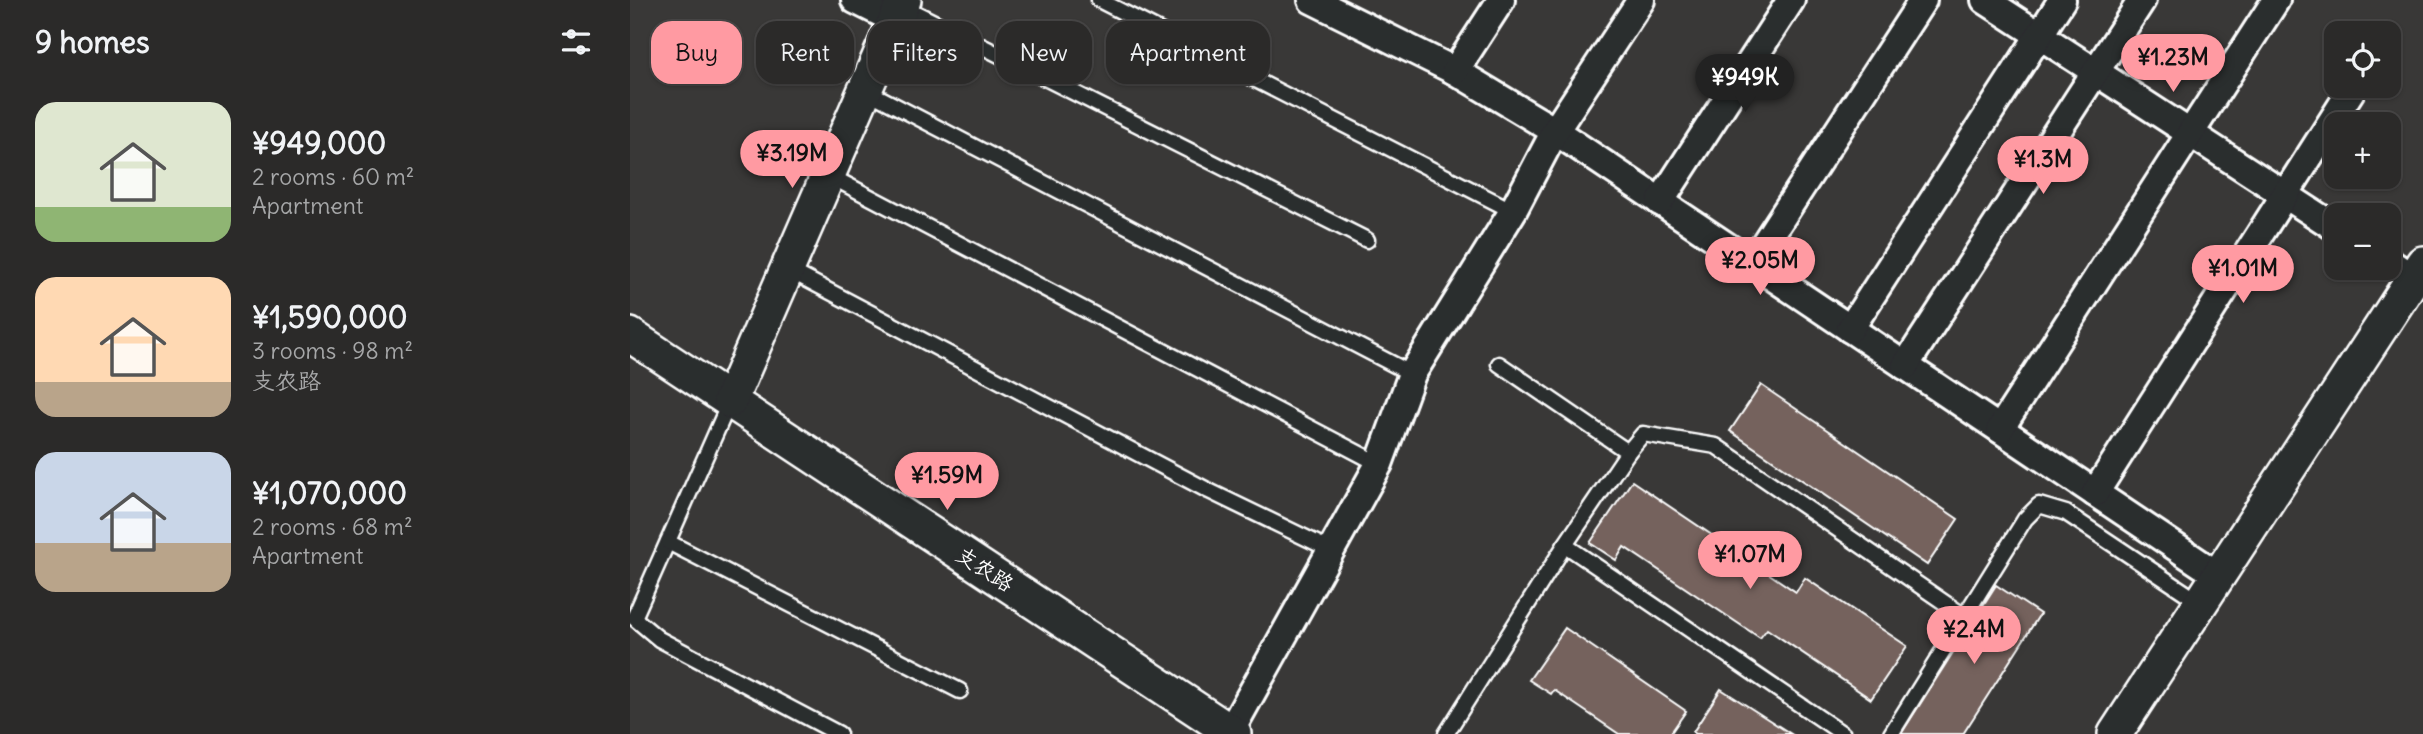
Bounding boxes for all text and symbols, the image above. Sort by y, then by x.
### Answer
chip: Buy [651,21,742,84]
chip: Rent [756,21,854,84]
chip: Filters [868,21,982,84]
chip: New [996,21,1092,84]
chip: Apartment [1106,21,1270,84]
map controls [2324,21,2401,280]
button: locate [2324,21,2401,98]
text: 9 homes [35,23,150,61]
icon: filters [557,23,595,61]
pin: ¥1.23M [2116,34,2230,94]
text: ¥1.23M [2137,42,2209,71]
pin: ¥949K [1696,54,1794,114]
text: ¥949K [1711,62,1779,91]
button: + [2324,112,2401,189]
text: ¥949,000 [252,124,386,162]
icon: home [91,130,175,214]
pin: ¥3.19M [735,130,849,190]
pin: ¥1.3M [1994,136,2092,196]
text: ¥3.19M [756,138,828,167]
text: ¥1.3M [2013,144,2073,173]
text: 2 rooms · 60 m² [252,162,414,191]
text: Apartment [252,191,364,220]
button: − [2324,203,2401,280]
pin: ¥2.05M [1703,238,1817,297]
text: ¥2.05M [1721,245,1799,274]
pin: ¥1.01M [2186,246,2300,305]
text: ¥1.01M [2208,253,2278,282]
text: ¥1,590,000 [252,298,408,336]
icon: home [91,305,175,389]
text: 3 rooms · 98 m² [252,336,413,365]
text: 支农路 [252,366,321,395]
pin: ¥1.59M [890,452,1004,512]
text: ¥1.59M [911,460,983,489]
text: ¥1,070,000 [252,474,407,512]
icon: home [91,480,175,564]
text: 2 rooms · 68 m² [252,512,413,541]
pin: ¥1.07M [1693,532,1807,591]
text: ¥1.07M [1714,539,1786,568]
text: Apartment [252,541,364,570]
street label: 支农路 [951,541,1019,597]
pin: ¥2.4M [1925,606,2023,666]
text: ¥2.4M [1943,614,2005,643]

